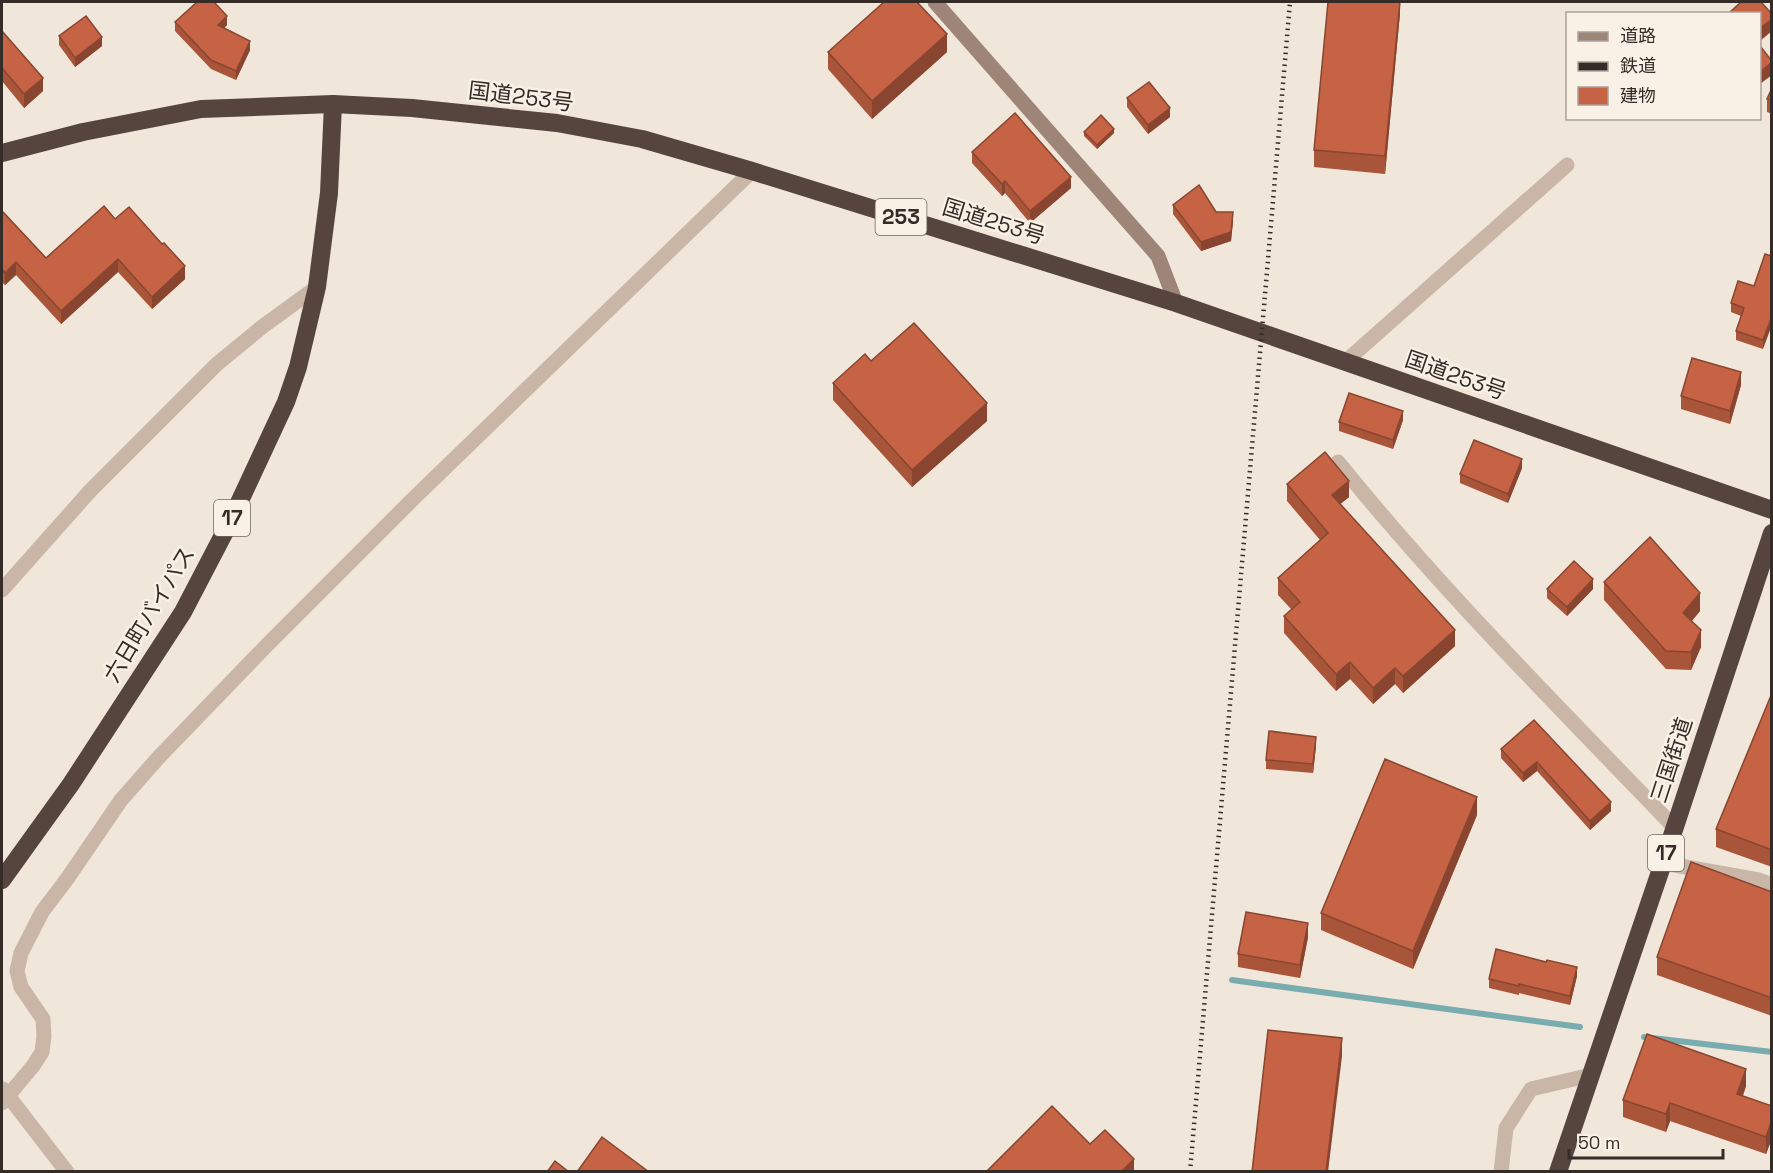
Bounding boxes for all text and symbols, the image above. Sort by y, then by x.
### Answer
legend [1566,12,1761,120]
text: 道路 [1620,24,1656,47]
text: 鉄道 [1620,54,1656,77]
street label: 国道253号 [467,76,575,116]
text: 建物 [1620,84,1656,107]
street label: 国道253号 [939,192,1049,250]
road number: 253 [876,199,926,235]
street label: 国道253号 [1401,345,1511,405]
road number: 17 [214,500,250,536]
street label: 六日町バイパス [97,541,201,687]
street label: 三国街道 [1644,714,1698,806]
road number: 17 [1648,835,1684,871]
scale bar [1569,1122,1724,1160]
text: 50 m [1578,1131,1620,1154]

